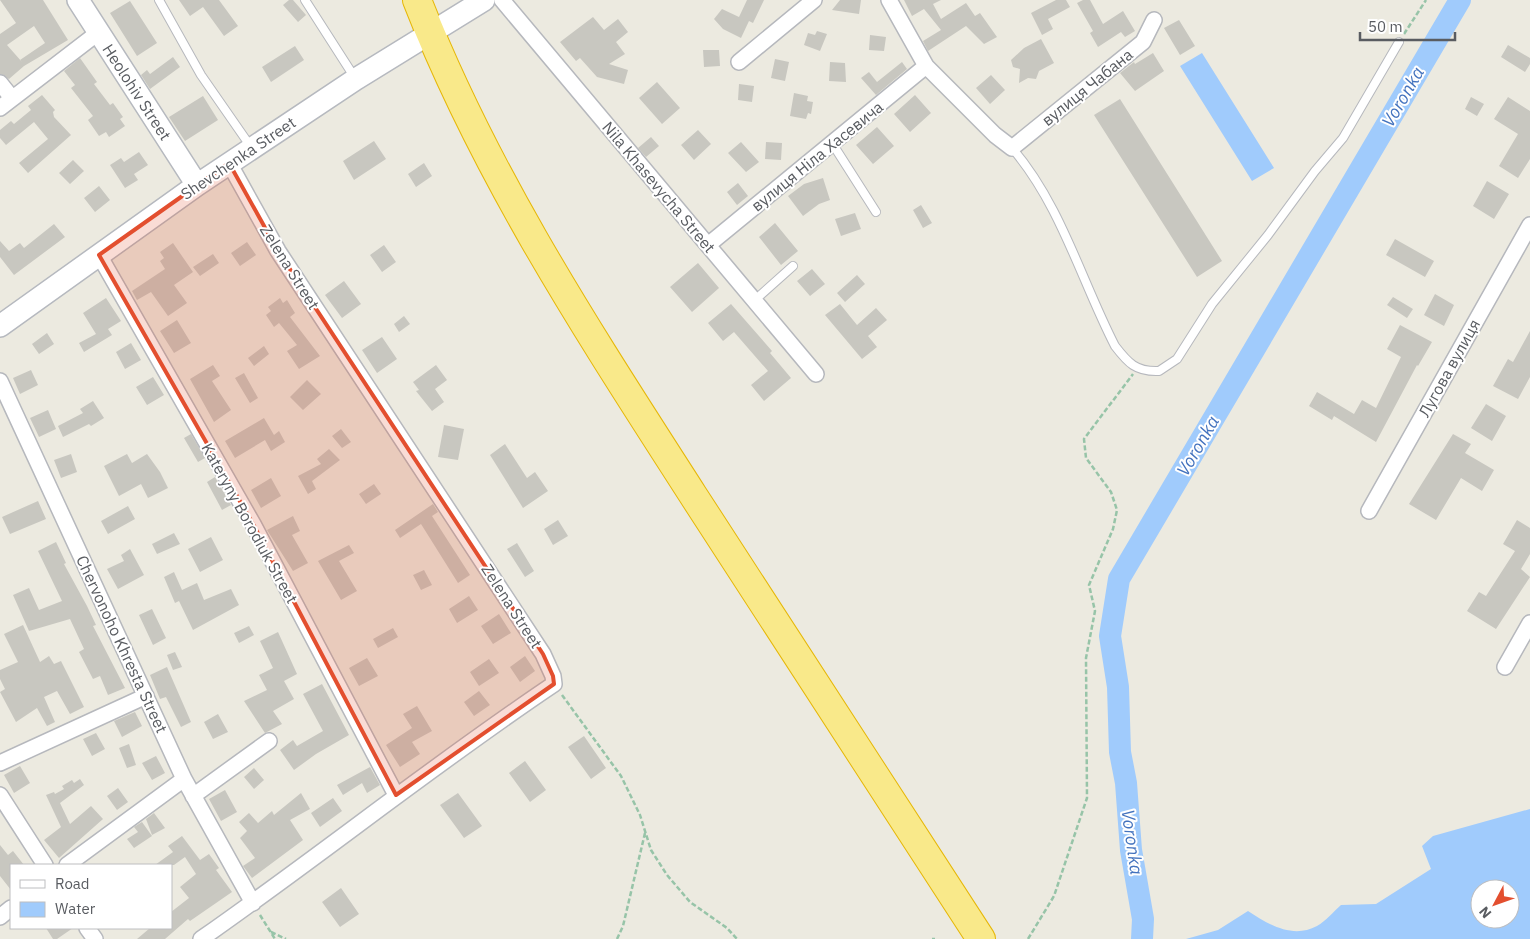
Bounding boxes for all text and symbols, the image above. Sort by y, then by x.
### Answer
scale bar [1360,10,1455,42]
text: 50 m [1368,17,1403,36]
street label: Heolohiv Street [98,40,176,144]
street label: вулиця Чабана [1037,44,1137,130]
water label: Voronka [1376,62,1429,131]
street label: вулиця Ніла Хасевича [747,96,887,215]
street label: Shevchenka Street [177,112,299,204]
street label: Nila Khasevycha Street [598,117,720,257]
street label: Zelena Street [256,221,324,313]
street label: Лугова вулиця [1414,316,1484,420]
water label: Voronka [1171,411,1224,480]
street label: Kateryny Borodiuk Street [198,439,302,607]
street label: Chervonoho Khresta Street [72,552,172,736]
street label: Zelena Street [477,560,547,652]
water label: Voronka [1117,808,1148,876]
legend [10,864,172,929]
text: Road [55,874,90,893]
north arrow [1470,879,1520,929]
text: Water [55,899,96,918]
text: N [1475,903,1495,922]

